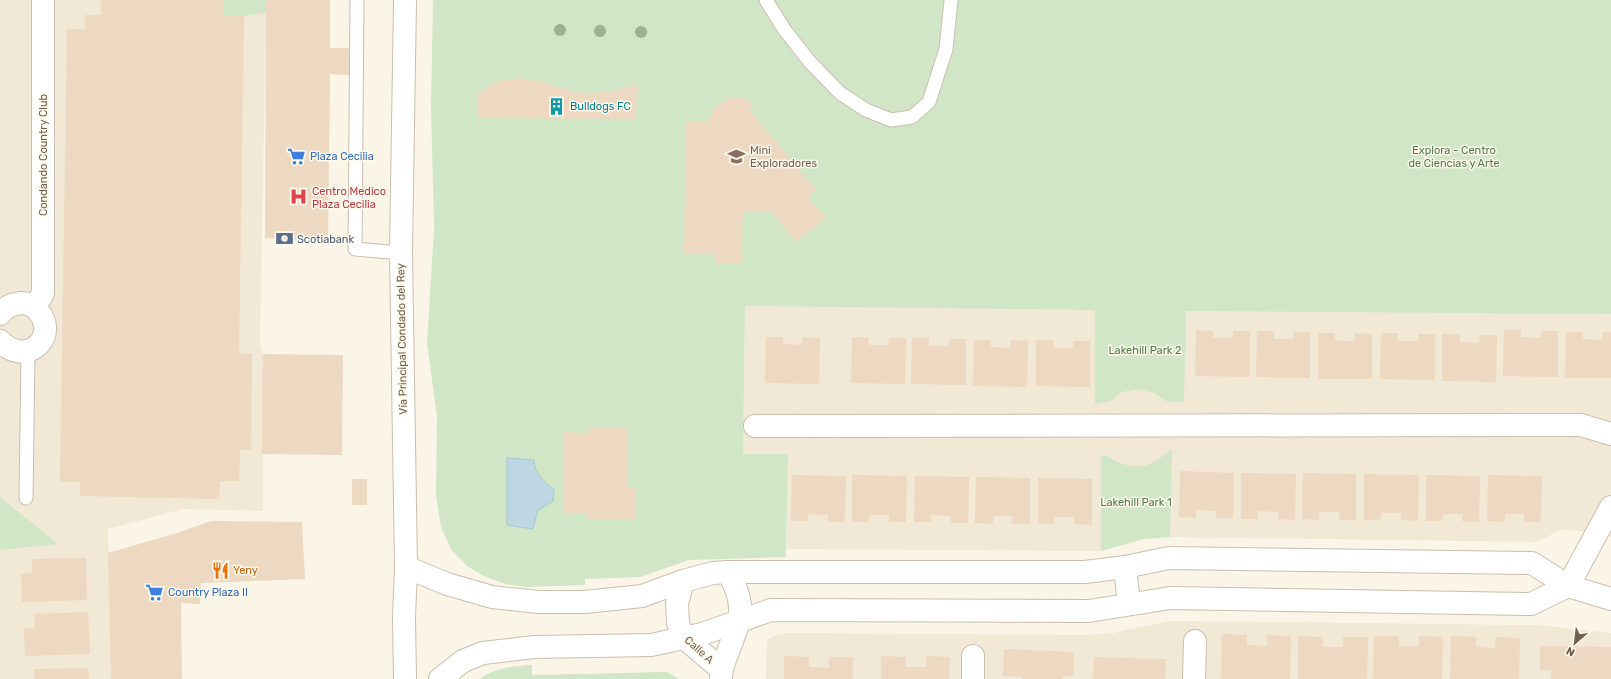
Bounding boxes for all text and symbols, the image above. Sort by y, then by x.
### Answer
street label: Condando Country Club [37,94,50,216]
building icon: Bulldogs FC [547,96,567,116]
place label: Bulldogs FC [570,100,631,113]
place label: Mini Exploradores [750,144,817,170]
park label: Explora - Centro de Ciencias y Arte [1408,144,1500,170]
supermarket icon: Plaza Cecilia [287,146,307,166]
school or university icon: Mini Exploradores [727,146,747,166]
place label: Plaza Cecilia [310,150,374,163]
place label: Centro Medico Plaza Cecilia [312,185,386,211]
hospital icon: Centro Medico Plaza Cecilia [289,187,309,207]
bank icon: Scotiabank [274,229,294,249]
place label: Scotiabank [297,233,354,246]
street label: Vía Principal Condado del Rey [394,263,410,415]
park label: Lakehill Park 2 [1108,344,1182,357]
park label: Lakehill Park 1 [1100,496,1172,509]
restaurant icon: Yeny [210,560,230,580]
place label: Yeny [233,564,258,577]
supermarket icon: Country Plaza II [145,582,165,602]
place label: Country Plaza II [168,586,248,599]
north arrow [1555,623,1595,663]
street label: Calle A [682,634,717,667]
text: N [1564,644,1577,659]

